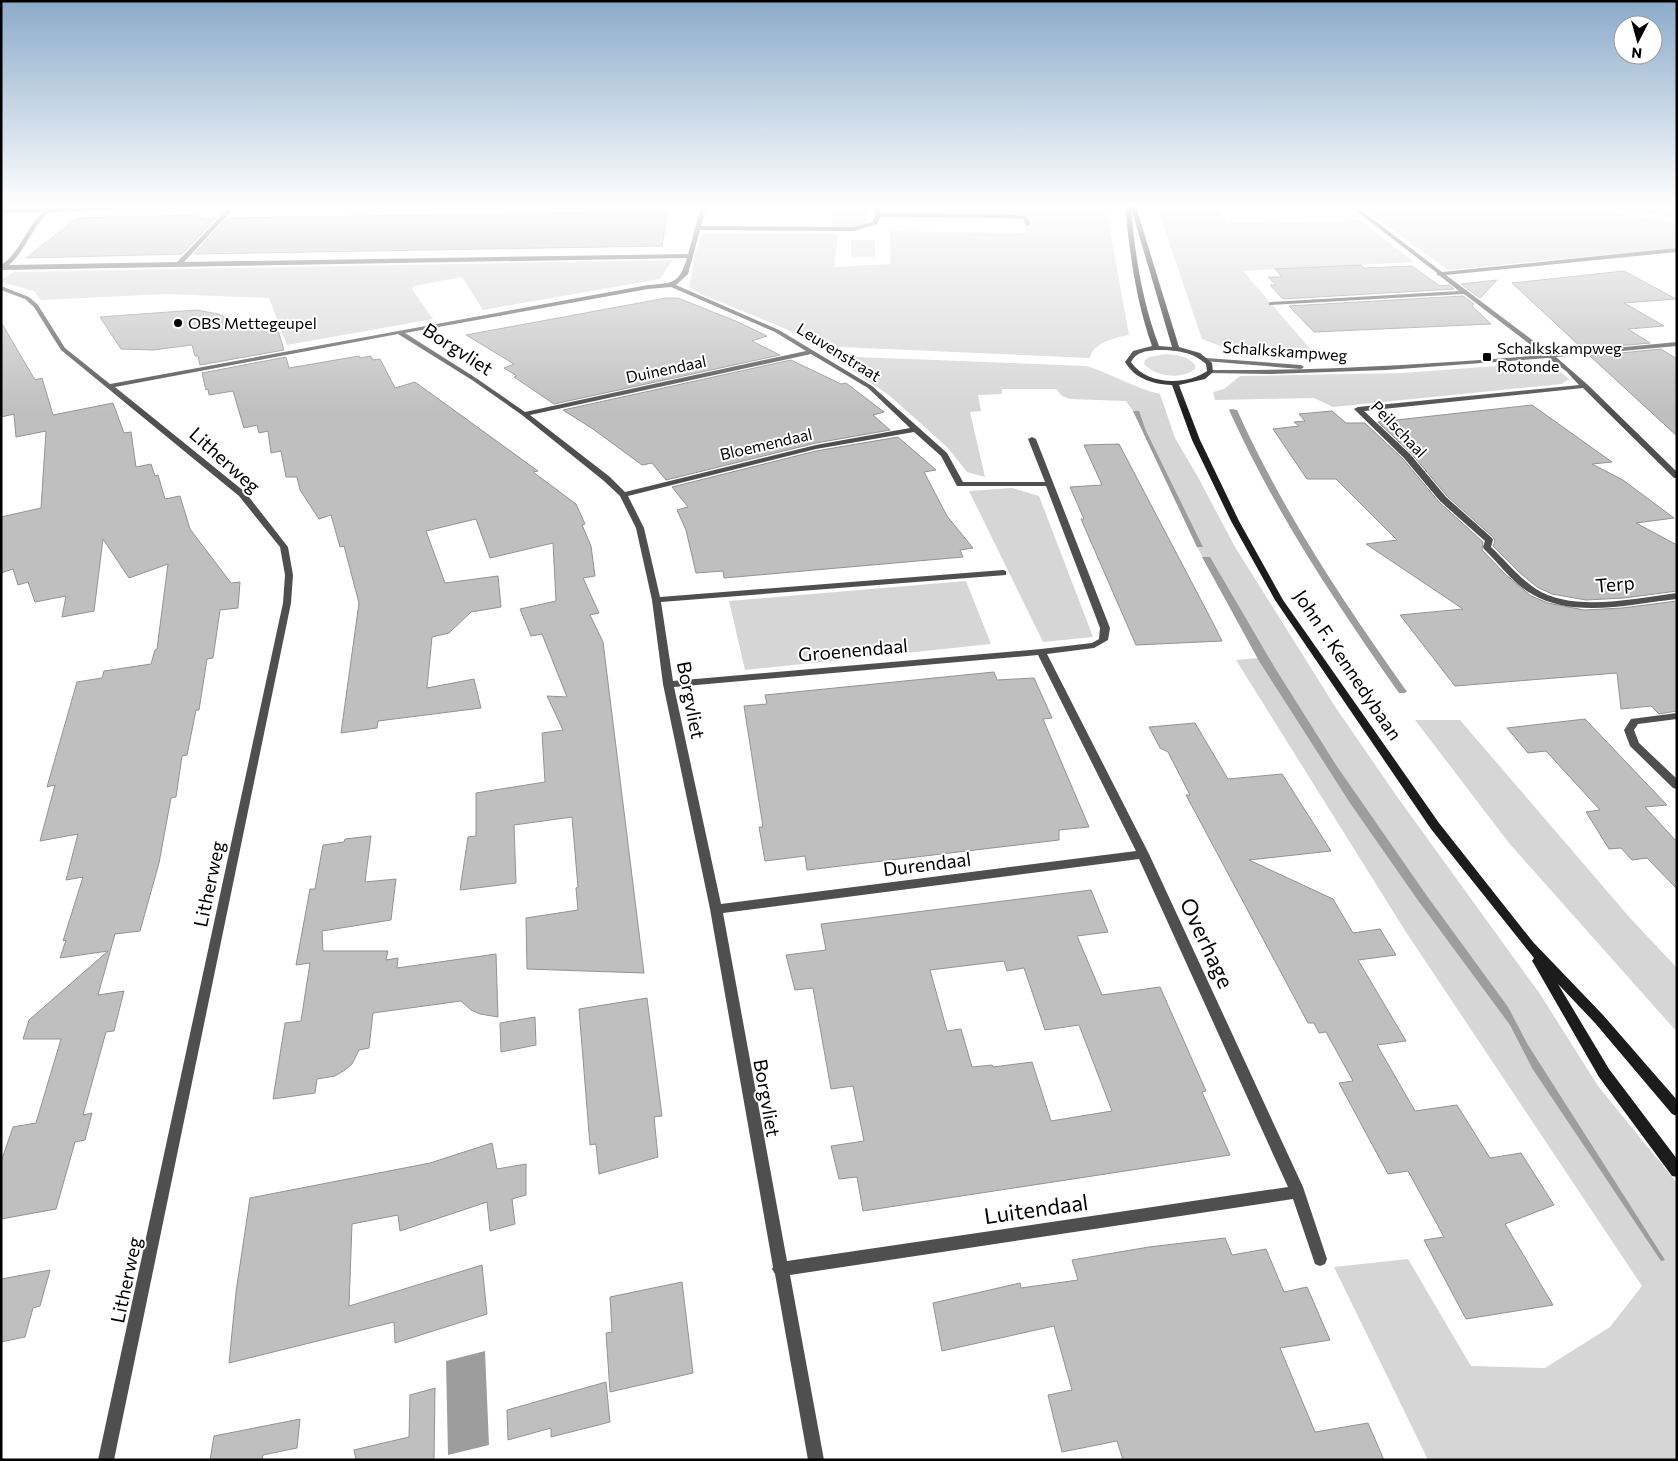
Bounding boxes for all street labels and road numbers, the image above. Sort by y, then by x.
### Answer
street label: Borgvliet [419,318,498,380]
street label: Leuvenstraat [794,318,885,385]
street label: Schalkskampweg [1222,337,1348,364]
street label: Duinendaal [624,351,708,386]
street label: Peilschaal [1368,396,1431,461]
street label: Litherweg [185,422,265,497]
street label: Bloemendaal [718,424,814,463]
street label: Terp [1594,570,1636,597]
street label: John F. Kennedybaan [1290,585,1407,744]
street label: Groenendaal [797,633,909,666]
street label: Borgvliet [673,659,710,741]
street label: Litherweg [188,839,229,929]
street label: Durendaal [882,847,972,880]
street label: Overhage [1175,893,1240,992]
street label: Borgvliet [749,1057,786,1139]
street label: Luitendaal [982,1188,1090,1229]
street label: Litherweg [105,1235,146,1325]

